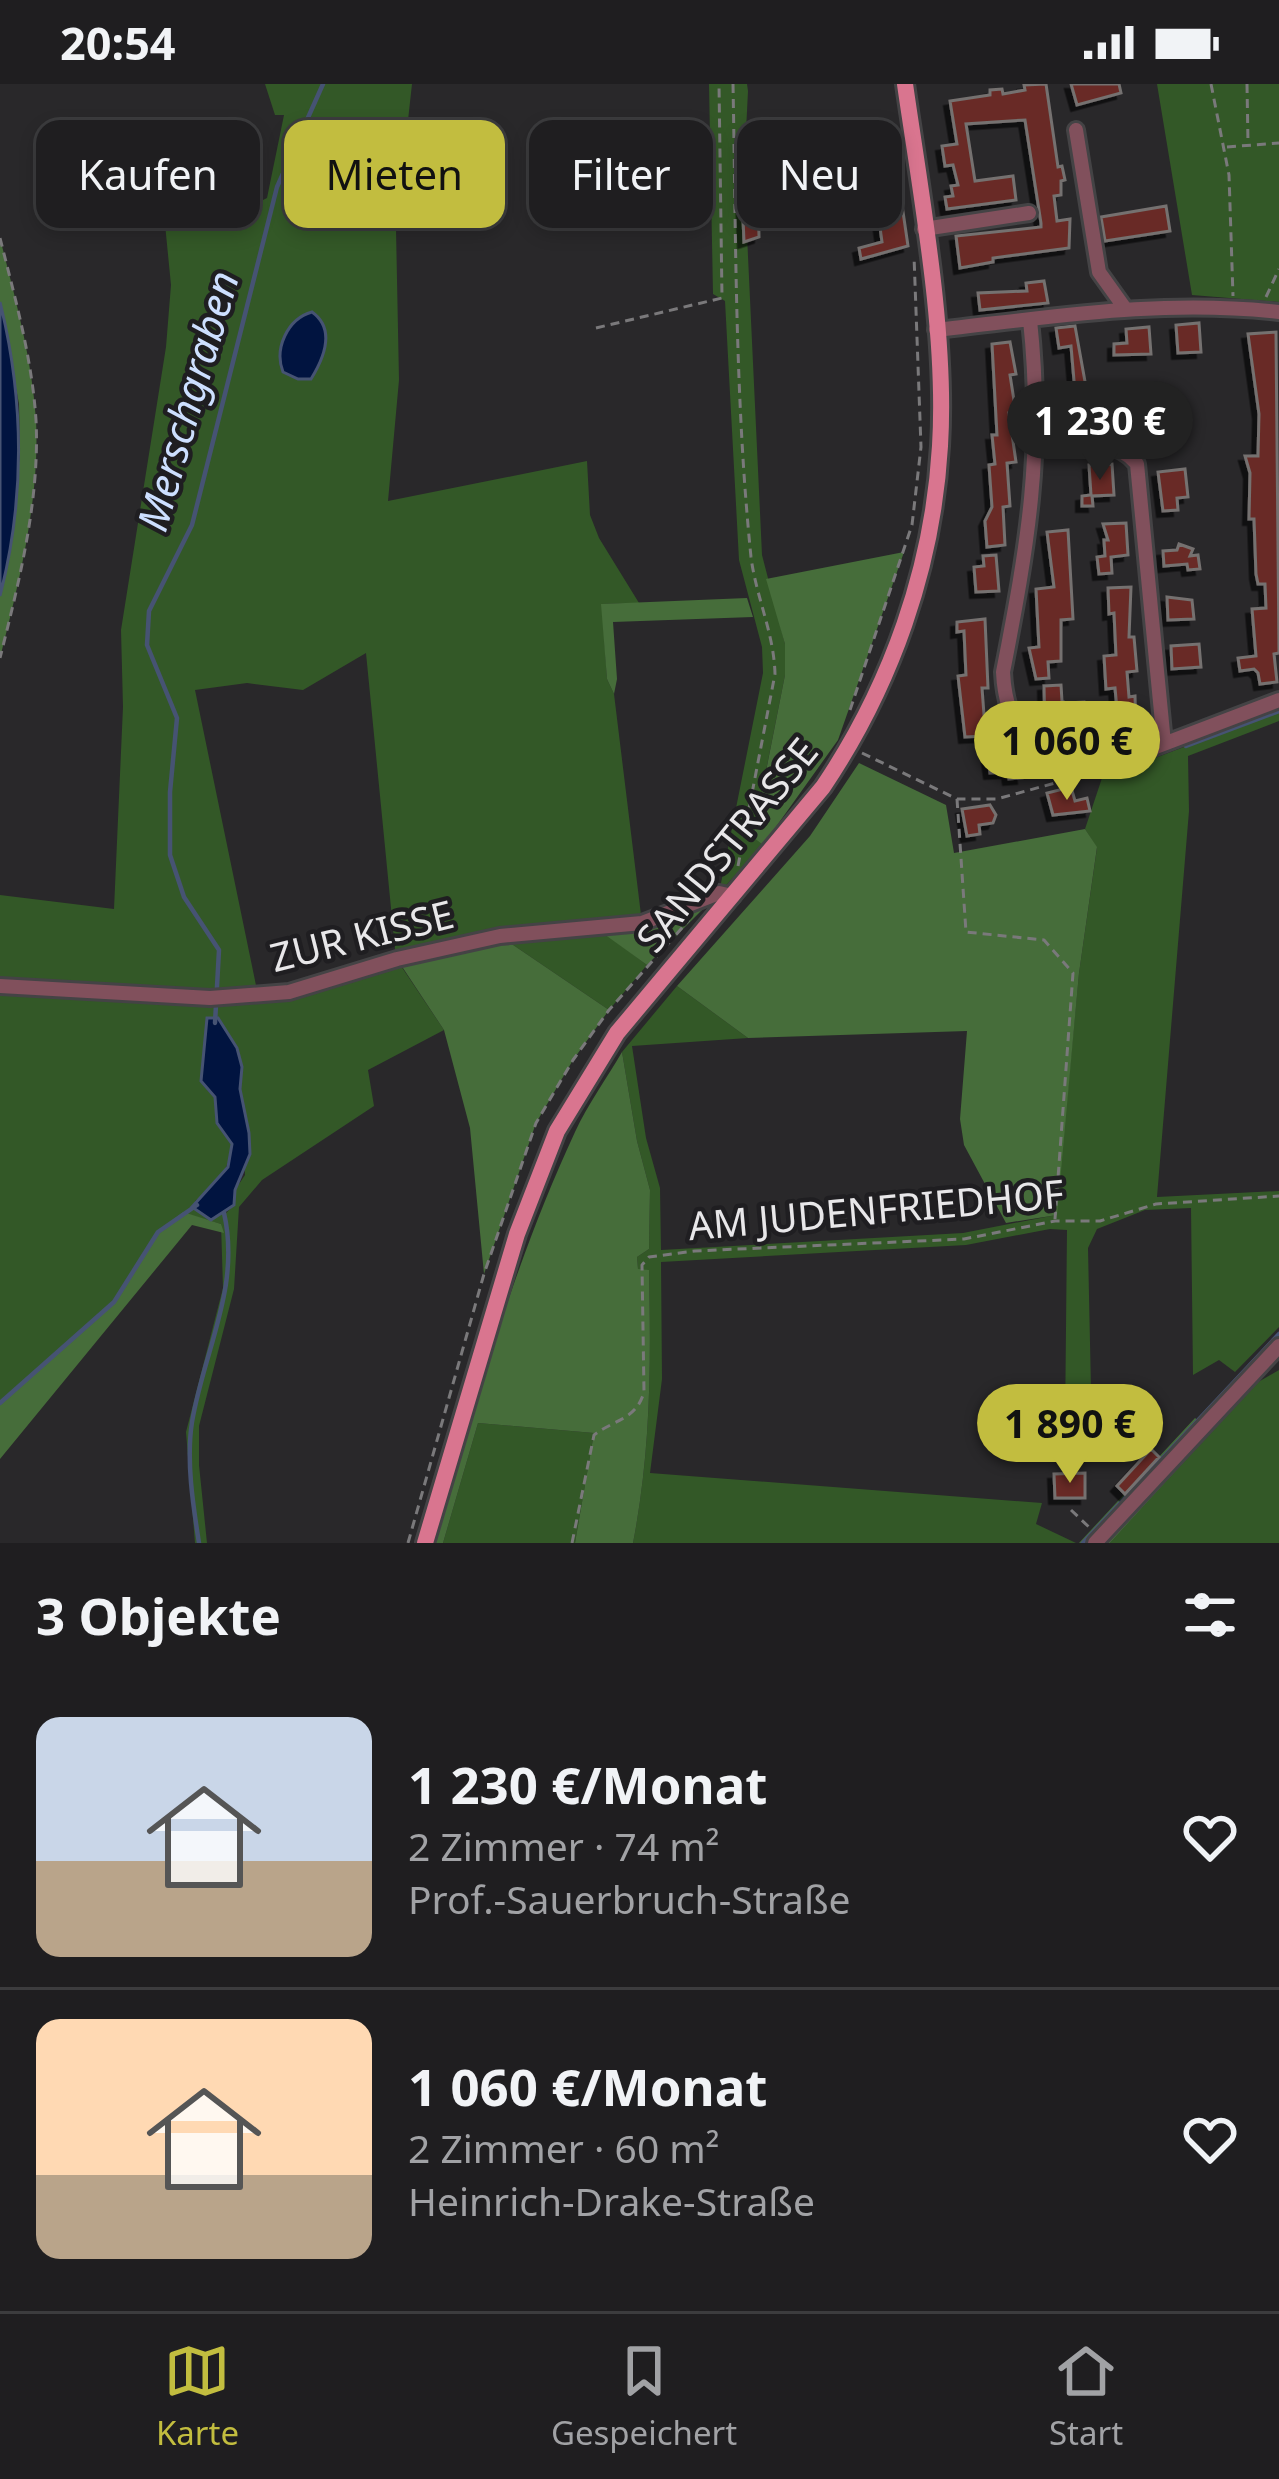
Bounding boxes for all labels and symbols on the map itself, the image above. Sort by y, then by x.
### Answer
water label: Merschgraben [122,264,251,537]
pin: 1 230 € [989,381,1211,483]
pin: 1 060 € [956,701,1178,803]
street label: SANDSTRASSE [623,726,829,962]
street label: ZUR KISSE [264,886,459,983]
street label: AM JUDENFRIEDHOF [686,1166,1066,1251]
pin: 1 890 € [959,1384,1181,1486]

